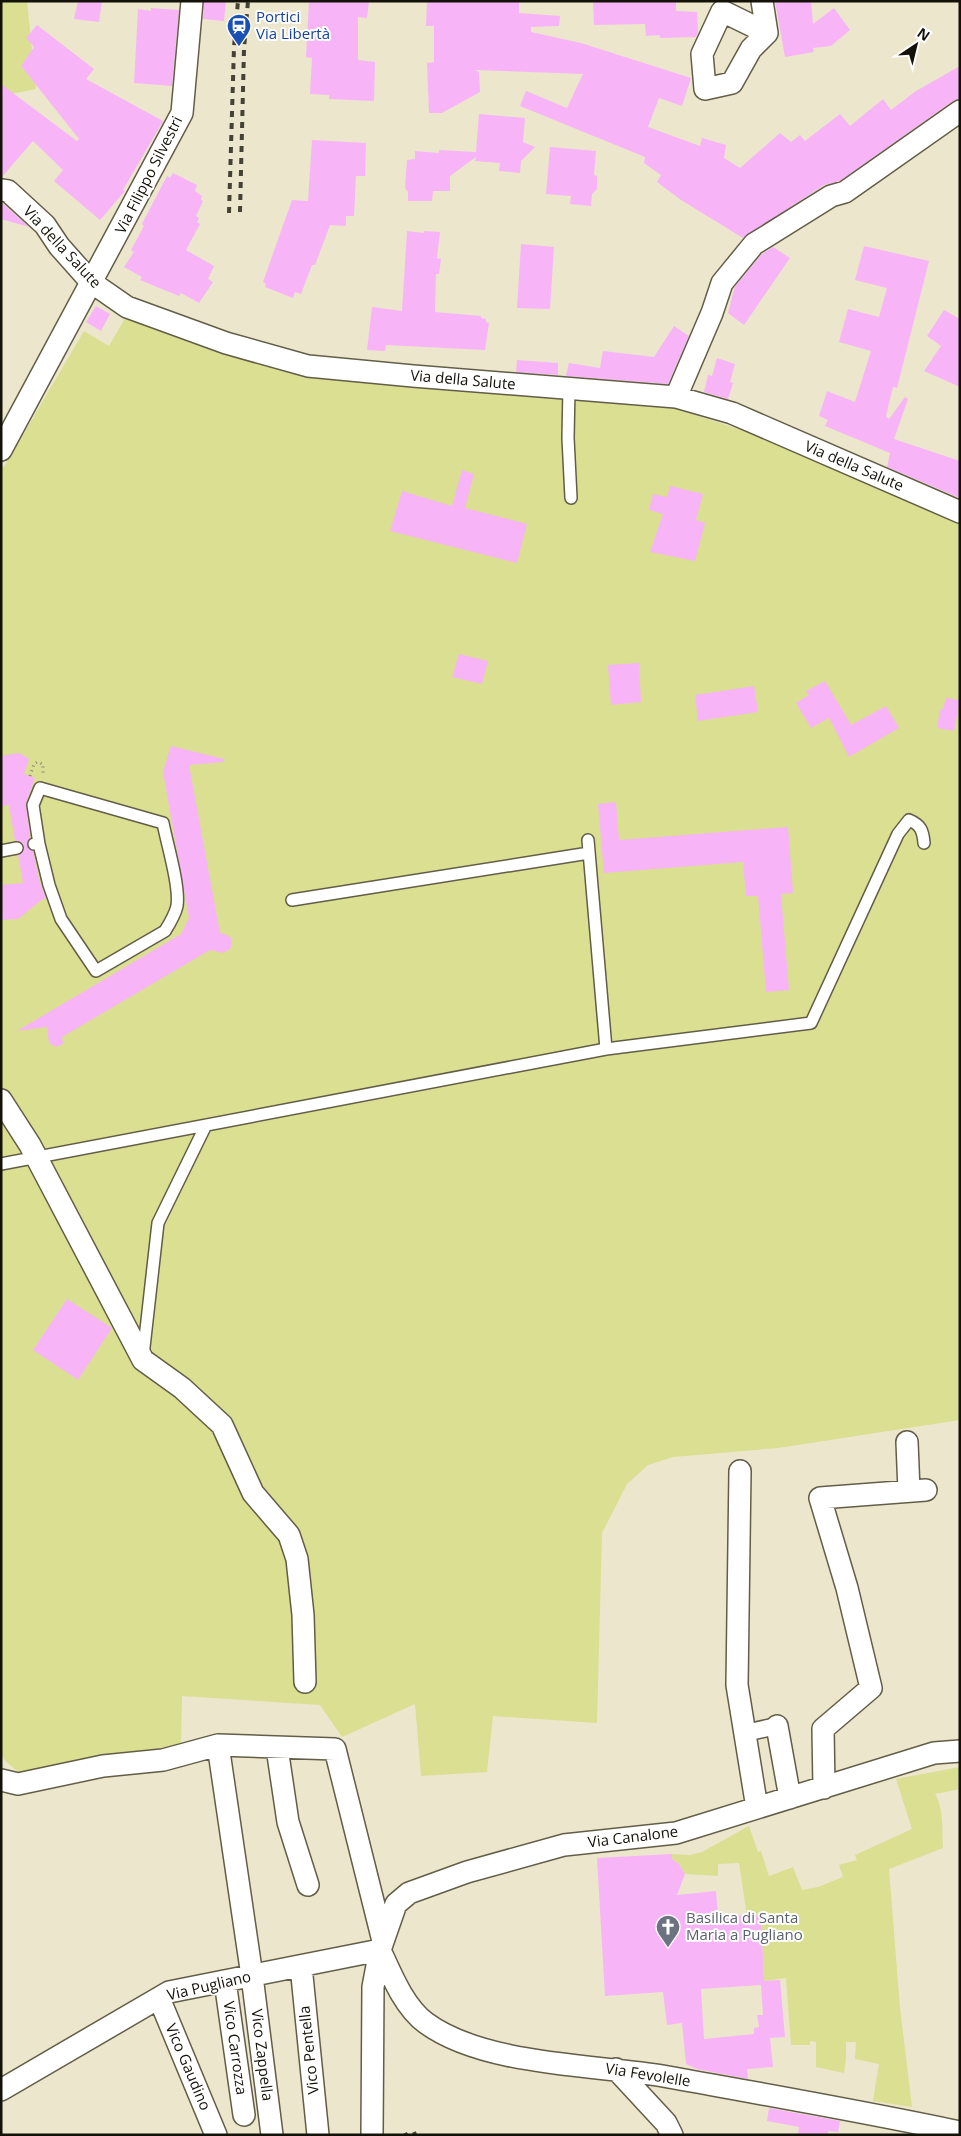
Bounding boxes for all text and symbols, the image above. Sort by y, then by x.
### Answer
place label: Portici Via Libertà [256,6,330,43]
station icon: Portici Via Libertà [226,13,252,47]
north arrow [891,20,941,70]
text: N [914,23,934,45]
street label: Via Filippo Silvestri [110,112,186,237]
street label: Via della Salute [19,201,106,292]
street label: Via della Salute [410,364,517,394]
street label: Via della Salute [802,435,907,495]
street label: Via Canalone [587,1821,679,1851]
place label: Basilica di Santa Maria a Pugliano [686,1907,803,1944]
church icon: Basilica di Santa Maria a Pugliano [655,1914,681,1948]
street label: Via Pugliano [165,1966,253,2004]
street label: Vico Carrozza [220,2000,252,2096]
street label: Vico Pentella [293,2005,323,2095]
street label: Vico Zappella [247,2008,279,2102]
street label: Vico Gaudino [162,2020,216,2113]
street label: Via Fevolelle [604,2057,692,2091]

